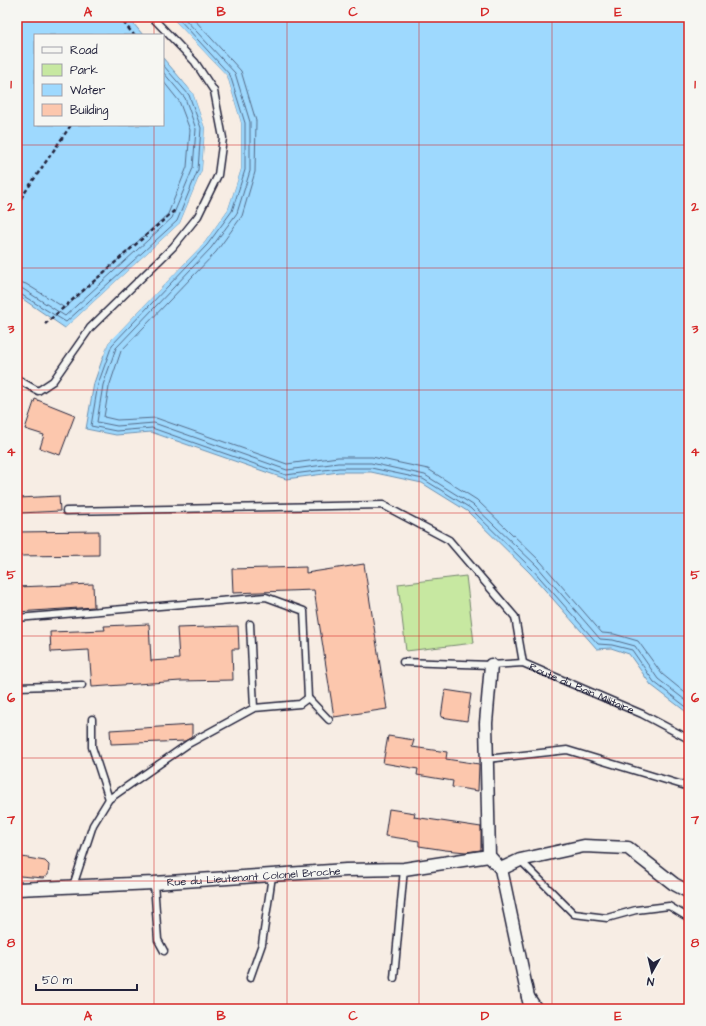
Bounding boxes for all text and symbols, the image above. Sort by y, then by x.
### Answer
text: A [84,3,93,21]
text: B [216,3,226,21]
text: C [348,3,358,21]
text: D [481,3,490,21]
text: E [614,3,622,21]
legend [34,34,164,126]
text: Road [70,42,98,59]
text: Park [70,62,98,79]
text: 1 [10,75,12,93]
text: 1 [694,75,696,93]
text: Water [70,82,106,99]
text: Building [70,102,108,120]
text: 2 [6,198,15,216]
text: 2 [690,198,699,216]
text: 3 [7,320,15,338]
text: 3 [691,320,699,338]
text: 4 [7,443,16,461]
text: 4 [691,443,700,461]
text: 5 [6,566,16,584]
text: 5 [690,566,700,584]
street label: Route du Bain Militaire [527,659,637,717]
text: 6 [7,689,16,707]
text: 6 [691,689,700,707]
text: 7 [6,811,16,829]
text: 7 [690,811,700,829]
street label: Rue du Lieutenant Colonel Broche [166,863,341,890]
text: 8 [7,934,16,952]
text: 8 [691,934,700,952]
north arrow [632,952,672,992]
scale bar [36,966,137,992]
text: 50 m [42,972,73,989]
text: N [646,973,655,989]
text: A [84,1007,93,1025]
text: B [216,1007,226,1025]
text: C [348,1007,358,1025]
text: D [481,1007,490,1025]
text: E [614,1007,622,1025]

